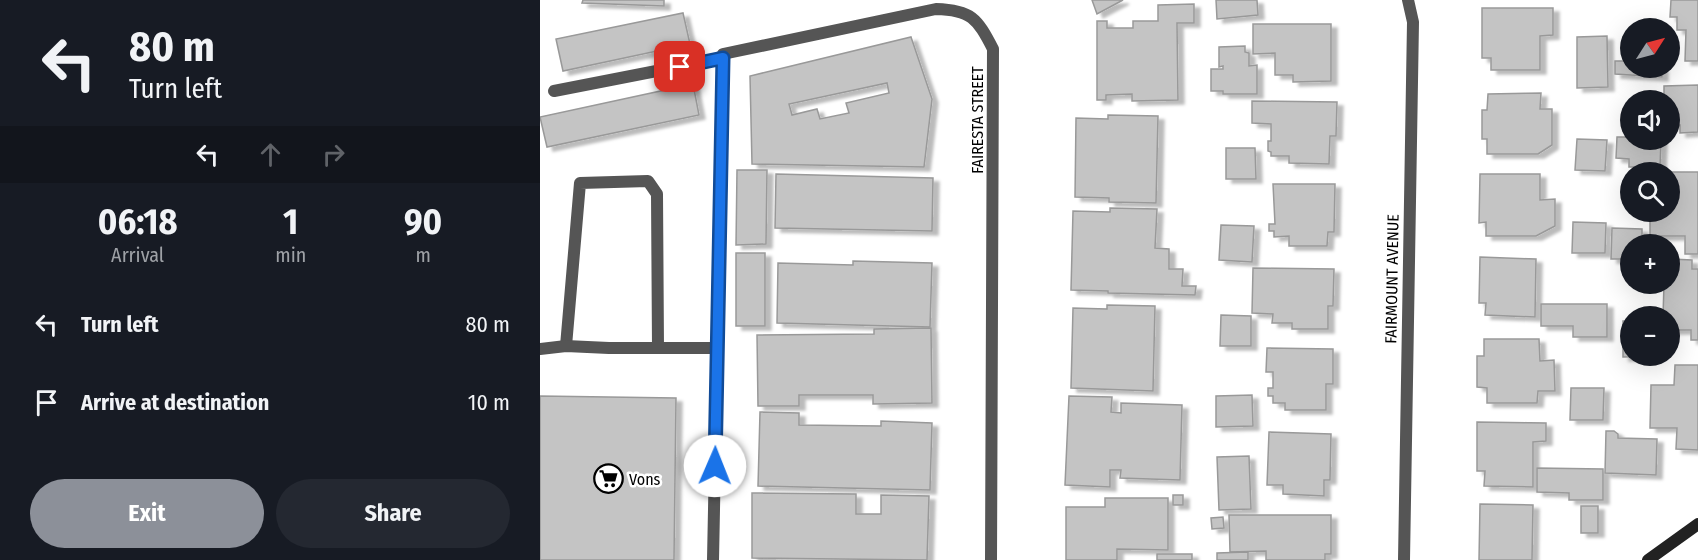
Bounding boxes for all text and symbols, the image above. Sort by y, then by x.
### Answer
north arrow [1620,18,1680,78]
map controls [1620,18,1680,366]
text: 80 m [129,22,215,72]
icon: left [30,24,108,102]
pin [654,41,705,92]
icon: arrive [663,50,696,83]
street label: FAIRESTA STREET [968,66,987,174]
text: Turn left [129,73,222,105]
button: sound [1620,90,1680,150]
icon: left [191,138,224,171]
icon: ahead [254,138,287,171]
icon: right [317,138,350,171]
button: search [1620,162,1680,222]
text: 06:18 [98,200,178,244]
text: 1 [283,200,298,244]
text: 90 [404,200,442,244]
street label: FAIRMOUNT AVENUE [1381,214,1403,344]
button: + [1620,234,1680,294]
text: Arrival [111,243,164,267]
text: min [275,243,306,267]
text: m [415,243,431,267]
button: − [1620,306,1680,366]
icon: left [30,308,63,341]
text: Turn left [81,311,159,338]
text: 80 m [465,311,510,338]
icon: arrive [30,386,63,419]
text: Arrive at destination [81,389,269,416]
text: 10 m [468,389,510,416]
position arrow [683,434,747,498]
supermarket icon: Vons [592,463,624,495]
place label: Vons [629,470,661,489]
button: Exit [30,479,264,548]
button: Share [276,479,510,548]

